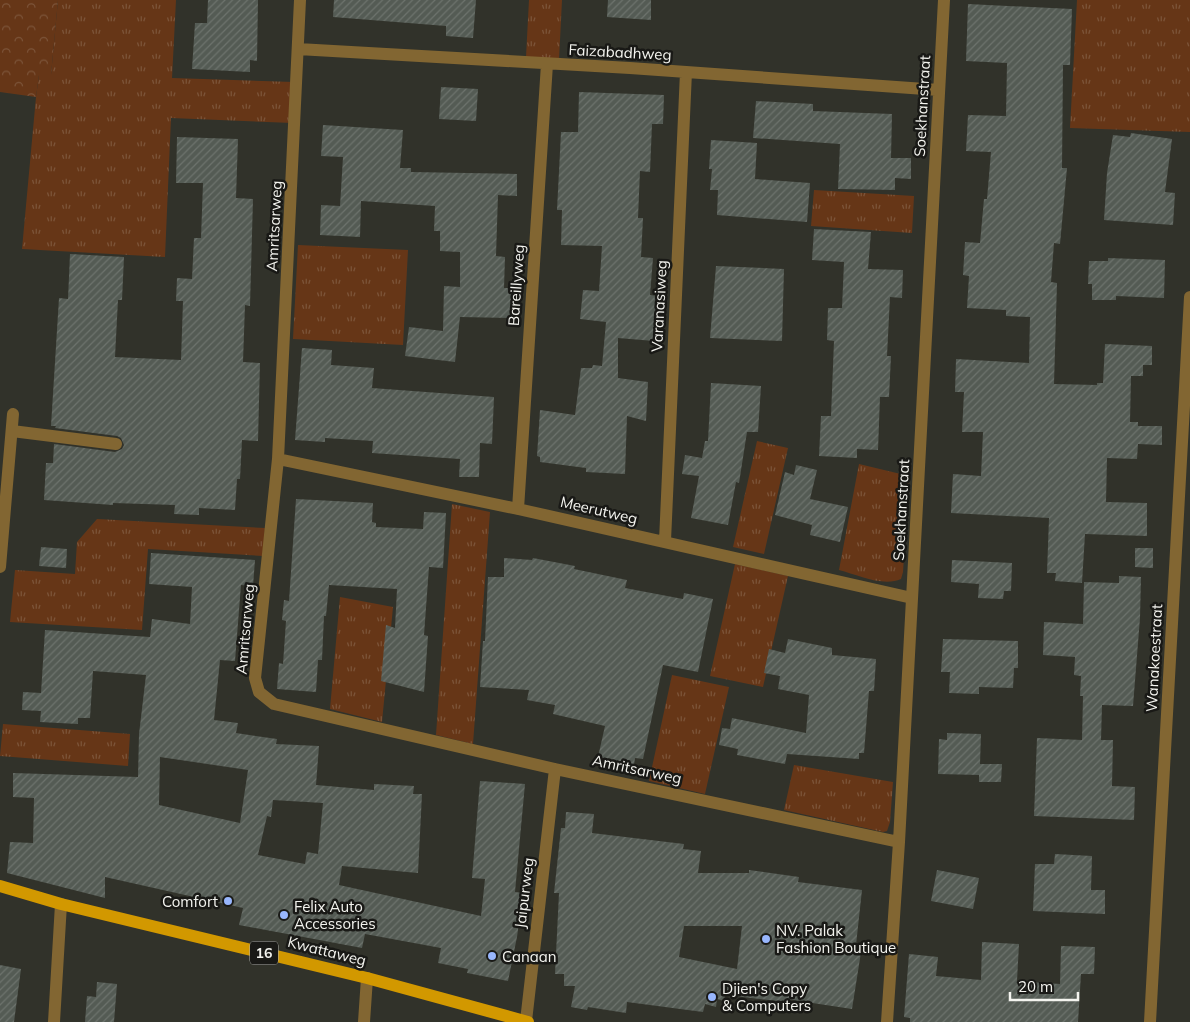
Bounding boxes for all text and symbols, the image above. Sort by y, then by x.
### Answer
street label: Faizabadhweg [568,40,672,64]
street label: Soekhanstraat [910,55,934,157]
street label: Amritsarweg [262,180,286,272]
street label: Bareillyweg [504,244,528,326]
street label: Varanasiweg [647,260,671,352]
street label: Soekhanstraat [889,459,913,561]
street label: Meerutweg [558,492,640,528]
street label: Amritsarweg [232,583,258,675]
street label: Wanakoestraat [1142,604,1166,712]
street label: Amritsarweg [591,750,683,788]
street label: Jaipurweg [510,857,538,929]
place label: Comfort [162,892,218,911]
marker: Comfort [222,895,234,907]
place label: Felix Auto Accessories [294,897,376,933]
marker: Felix Auto Accessories [278,909,290,921]
place label: NV. Palak Fashion Boutique [776,921,896,957]
street label: Kwattaweg [286,932,368,970]
marker: NV. Palak Fashion Boutique [760,933,772,945]
road number: 16 [250,941,278,964]
place label: Canaan [502,947,557,966]
marker: Canaan [486,950,498,962]
scale bar [1010,970,1078,1002]
text: 20 m [1018,977,1053,996]
place label: Djien's Copy & Computers [722,979,811,1015]
marker: Djien's Copy & Computers [706,991,718,1003]

